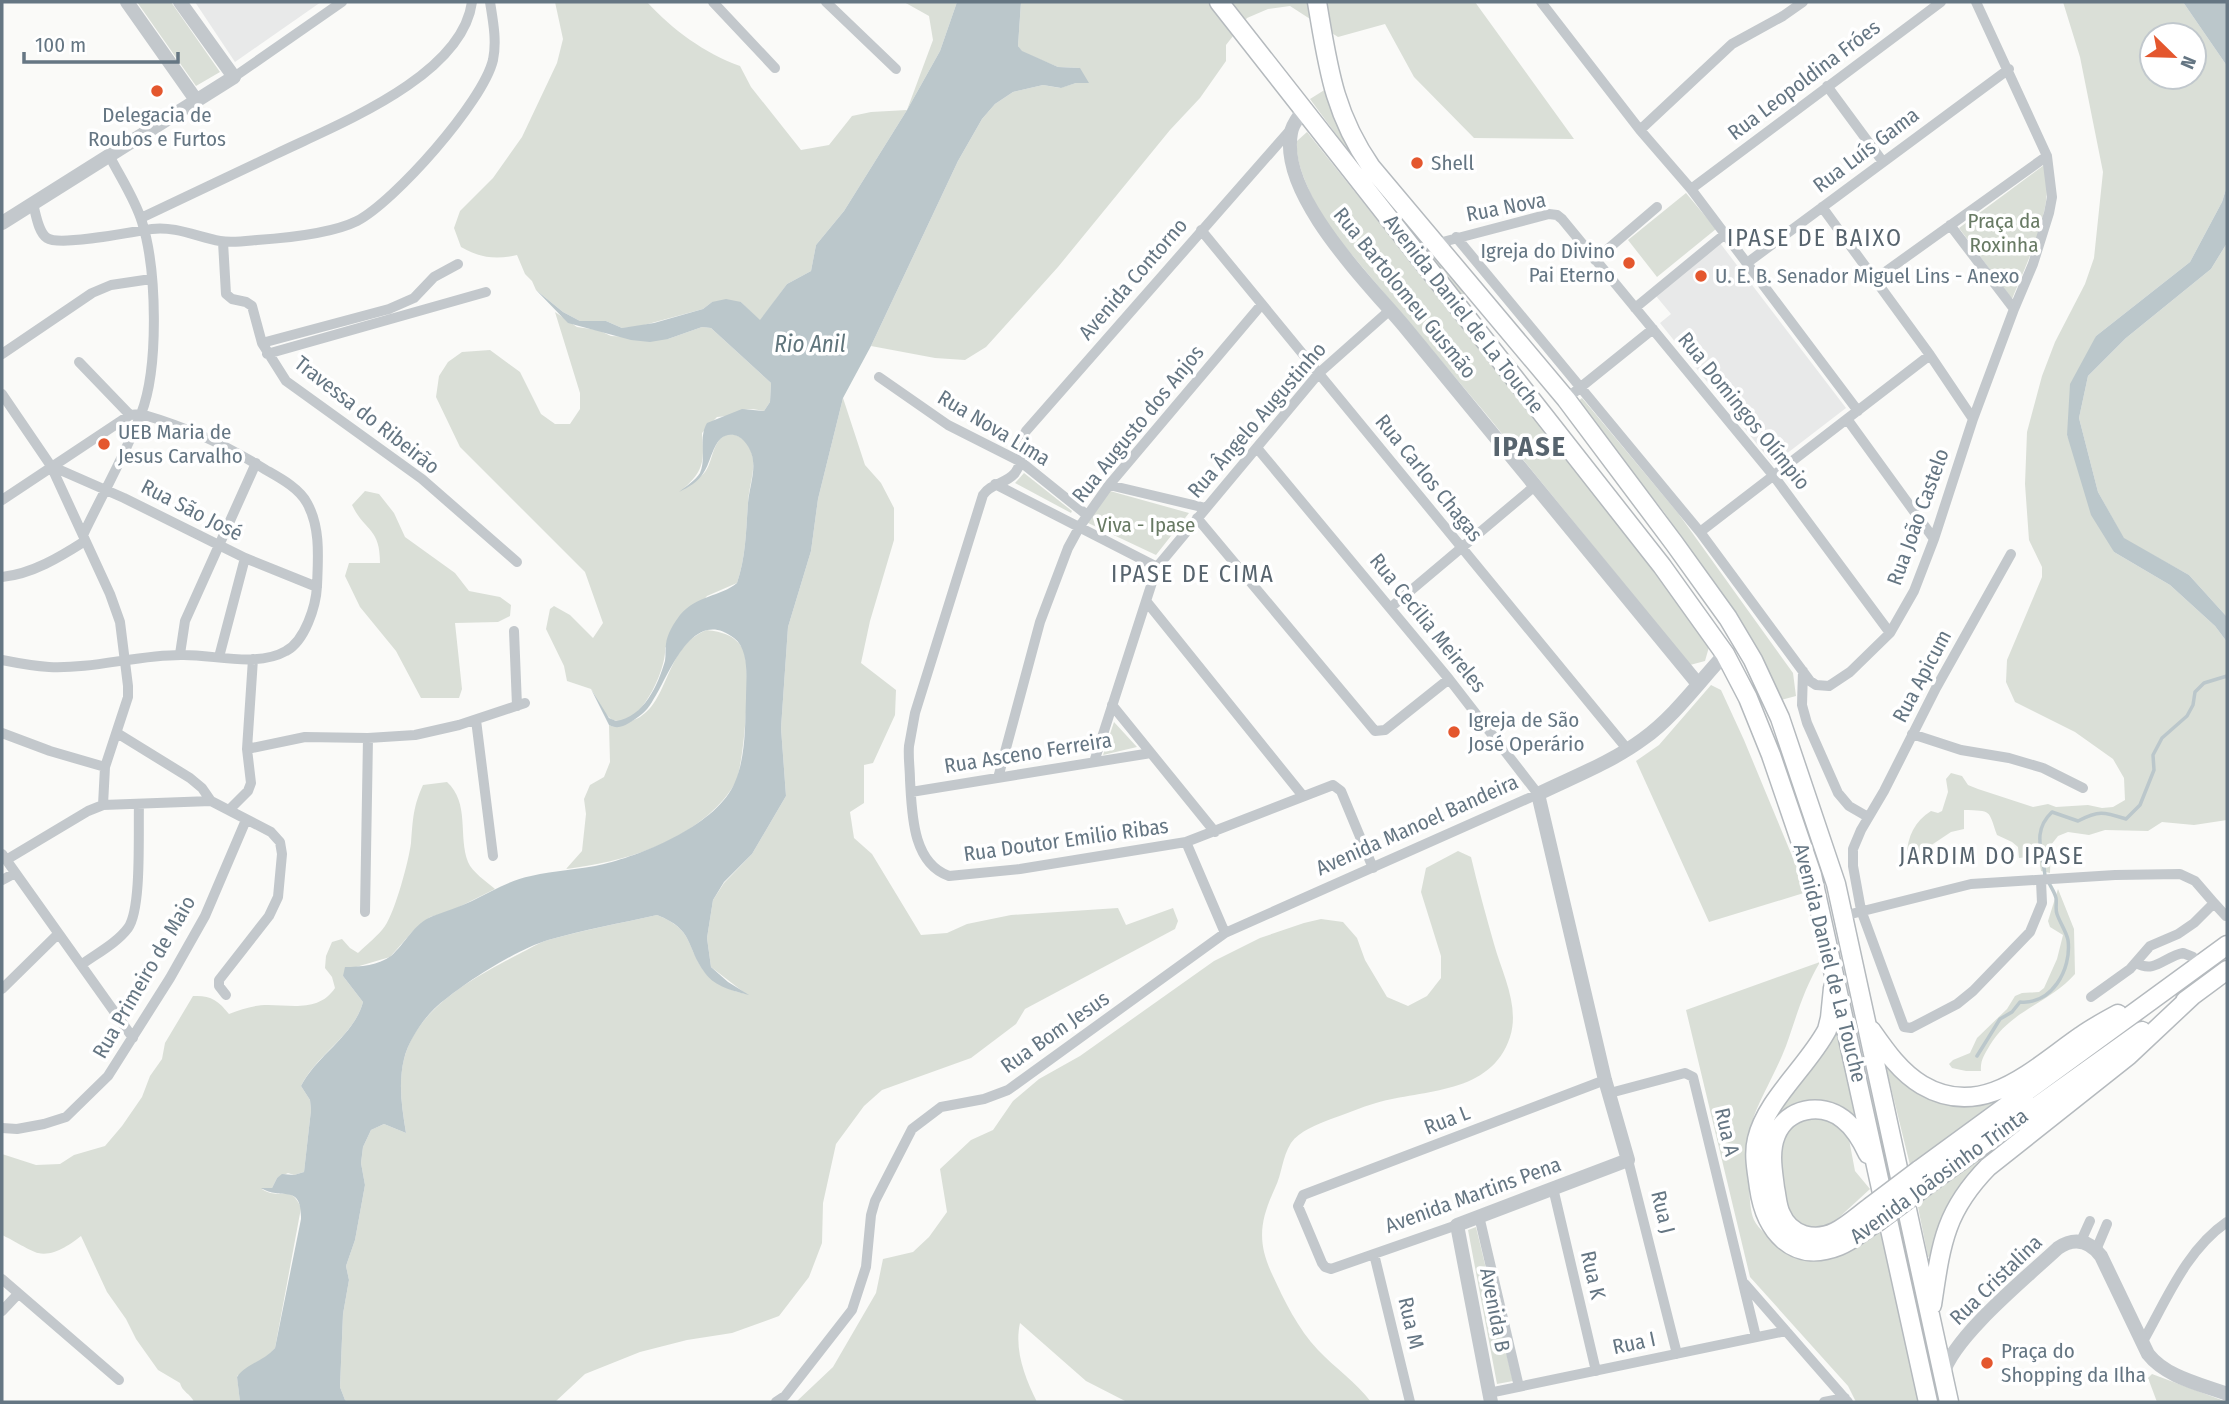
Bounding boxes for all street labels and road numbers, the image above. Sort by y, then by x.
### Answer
street label: Rua Leopoldina Fróes [1723,14,1885,146]
street label: Rua Luís Gama [1808,102,1924,198]
street label: Rua Nova [1464,187,1548,227]
street label: Rua Bartolomeu Gusmão [1328,202,1482,384]
street label: Avenida Daniel de La Touche [1378,209,1550,419]
street label: Avenida Contorno [1073,213,1193,345]
street label: Rua Domingos Olímpio [1672,327,1816,495]
street label: Rua Ângelo Augustinho [1182,337,1332,503]
street label: Rua Augusto dos Anjos [1066,340,1210,508]
street label: Travessa do Ribeirão [289,350,445,480]
street label: Rua Nova Lima [933,384,1055,472]
street label: Rua Carlos Chagas [1370,409,1488,547]
street label: Rua João Castelo [1881,445,1955,589]
street label: Rua São José [137,473,247,547]
street label: Rua Cecília Meireles [1364,548,1492,698]
street label: Rua Apicum [1887,625,1957,727]
street label: Rua Asceno Ferreira [942,727,1114,779]
street label: Avenida Manoel Bandeira [1312,769,1522,881]
street label: Rua Doutor Emilio Ribas [962,813,1170,867]
street label: Avenida Daniel de La Touche [1788,841,1872,1085]
street label: Rua Primeiro de Maio [87,891,201,1063]
street label: Rua Bom Jesus [996,985,1114,1079]
street label: Rua L [1420,1099,1474,1141]
street label: Avenida Joãosinho Trinta [1845,1103,2033,1249]
street label: Rua A [1709,1105,1745,1159]
street label: Avenida Martins Pena [1381,1151,1565,1239]
street label: Rua J [1645,1188,1681,1236]
street label: Rua Cristalina [1944,1229,2048,1331]
street label: Rua K [1575,1248,1611,1303]
street label: Avenida B [1474,1266,1516,1354]
street label: Rua M [1392,1294,1430,1352]
street label: Rua I [1610,1326,1658,1360]

